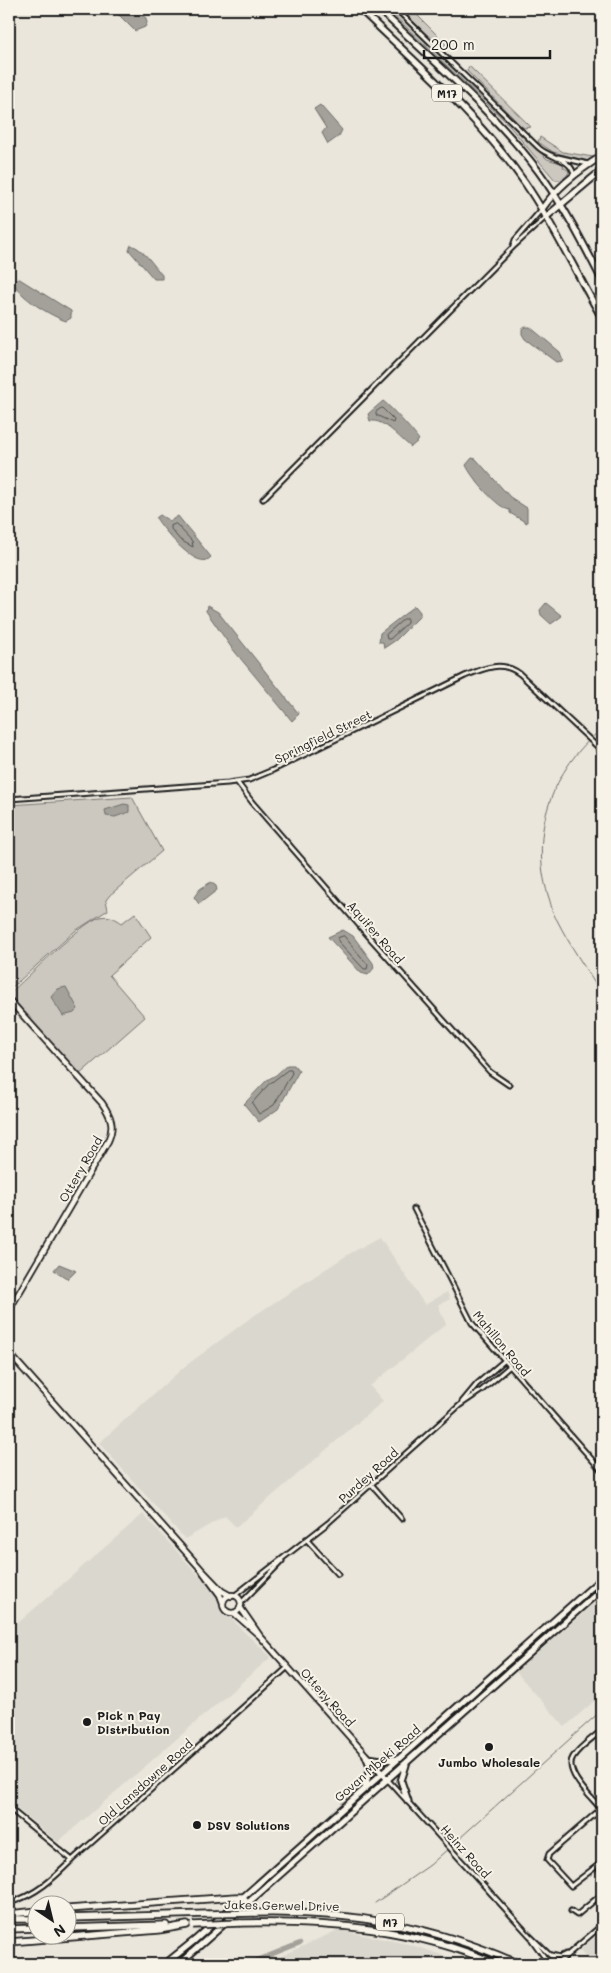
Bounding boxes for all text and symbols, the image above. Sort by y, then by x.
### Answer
scale bar [424,28,550,60]
text: 200 m [431,34,475,54]
road number: M17 [432,85,462,102]
street label: Springfield Street [272,706,374,766]
street label: Aquifer Road [344,897,408,967]
street label: Ottery Road [55,1133,106,1205]
street label: Mahillon Road [470,1307,534,1379]
street label: Purdey Road [335,1444,401,1506]
street label: Ottery Road [297,1664,359,1730]
place label: Pick n Pay Distribution [97,1707,170,1737]
marker: Pick n Pay Distribution [81,1716,93,1728]
street label: Govan Mbeki Road [331,1721,424,1805]
street label: Old Lansdowne Road [94,1735,196,1829]
marker: Jumbo Wholesale [483,1741,495,1753]
place label: Jumbo Wholesale [438,1754,540,1770]
place label: DSV Solutions [207,1817,290,1833]
marker: DSV Solutions [191,1819,203,1831]
street label: Heinz Road [438,1821,495,1881]
north arrow [28,1896,78,1946]
street label: Jakes Gerwel Drive [224,1896,340,1914]
road number: M7 [376,1914,404,1930]
text: N [50,1920,70,1942]

